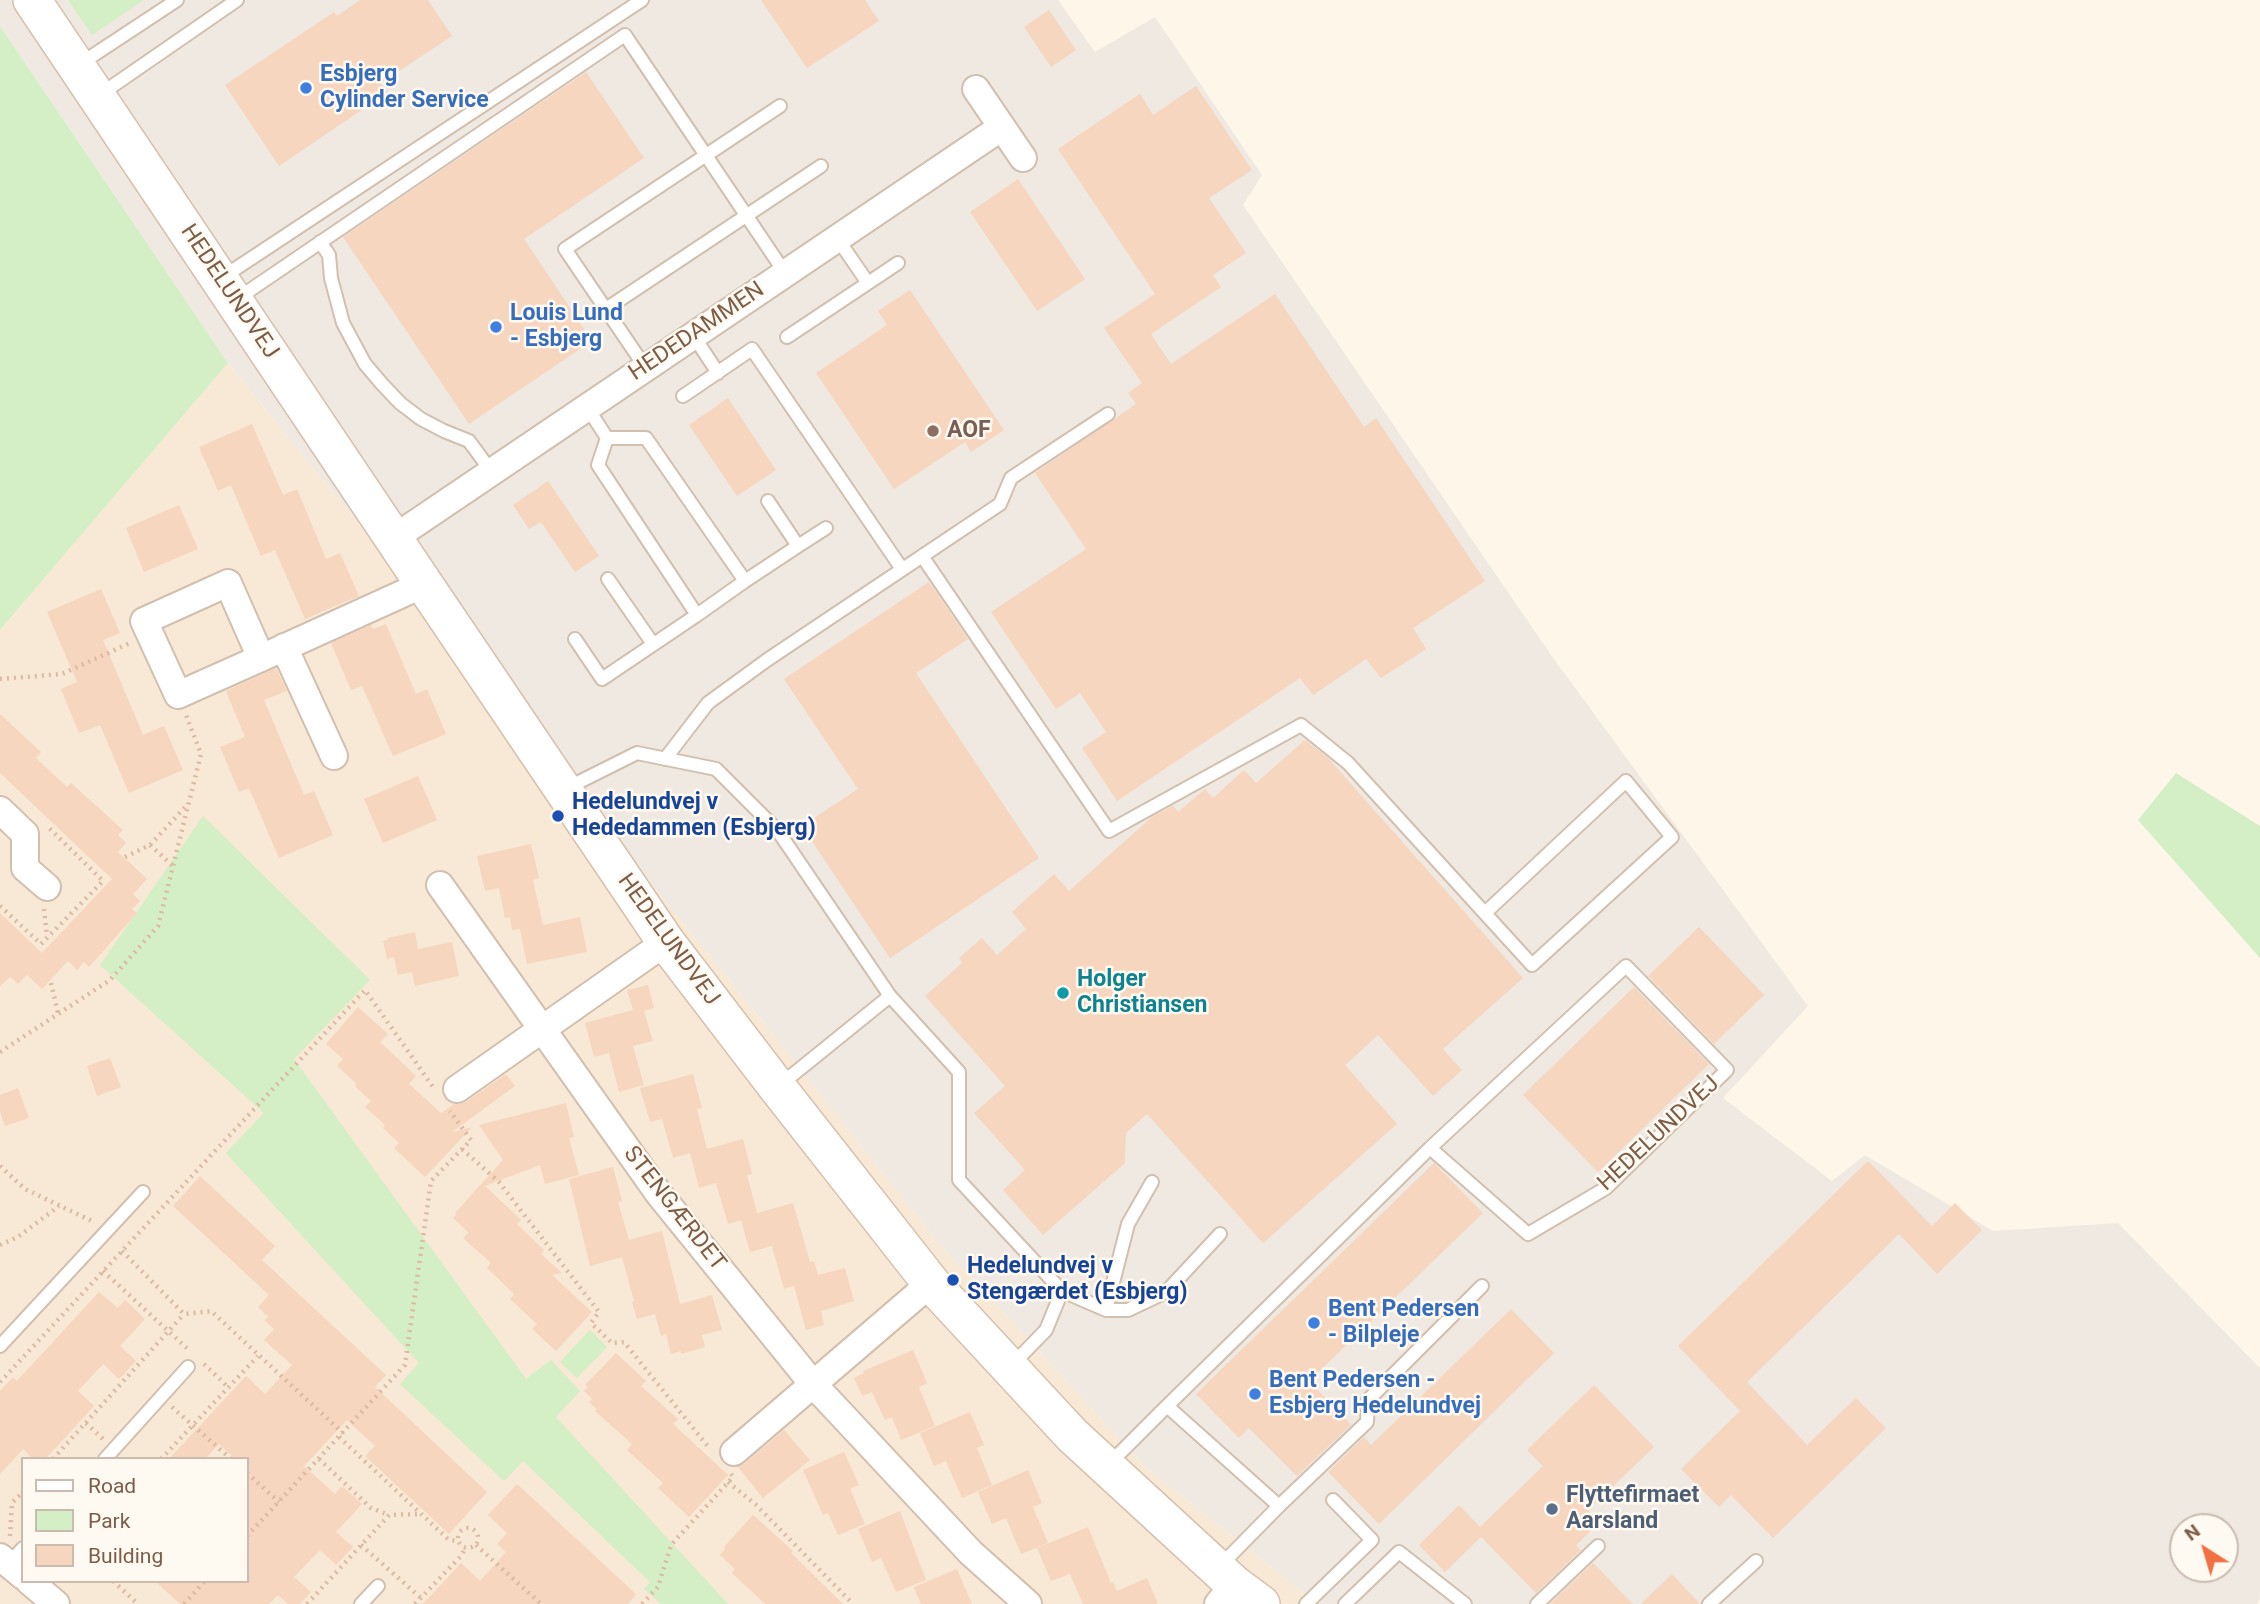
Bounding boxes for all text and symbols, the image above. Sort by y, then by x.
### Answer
place label: Esbjerg Cylinder Service [320,61,489,115]
marker: Esbjerg Cylinder Service [298,80,314,96]
street label: HEDELUNDVEJ [174,220,284,364]
street label: HEDEDAMMEN [624,277,770,387]
place label: Louis Lund - Esbjerg [510,300,623,354]
marker: Louis Lund - Esbjerg [488,319,504,335]
place label: AOF [947,417,991,445]
marker: AOF [925,423,941,439]
place label: Hedelundvej v Hededammen (Esbjerg) [572,789,816,843]
marker: Hedelundvej v Hededammen (Esbjerg) [550,808,566,824]
street label: HEDELUNDVEJ [611,869,725,1011]
place label: Holger Christiansen [1077,966,1207,1020]
marker: Holger Christiansen [1055,985,1071,1001]
street label: HEDELUNDVEJ [1593,1071,1725,1197]
street label: STENGÆRDET [617,1141,731,1277]
place label: Hedelundvej v Stengærdet (Esbjerg) [967,1253,1187,1307]
marker: Hedelundvej v Stengærdet (Esbjerg) [945,1272,961,1288]
place label: Bent Pedersen - Bilpleje [1328,1296,1480,1350]
marker: Bent Pedersen - Bilpleje [1306,1315,1322,1331]
place label: Bent Pedersen - Esbjerg Hedelundvej [1269,1367,1481,1421]
marker: Bent Pedersen - Esbjerg Hedelundvej [1247,1386,1263,1402]
legend [21,1457,248,1583]
text: Road [88,1474,136,1498]
place label: Flyttefirmaet Aarsland [1566,1482,1699,1536]
marker: Flyttefirmaet Aarsland [1544,1501,1560,1517]
text: Park [88,1509,130,1533]
north arrow [2169,1513,2239,1583]
text: N [2180,1519,2205,1546]
text: Building [88,1544,163,1568]

